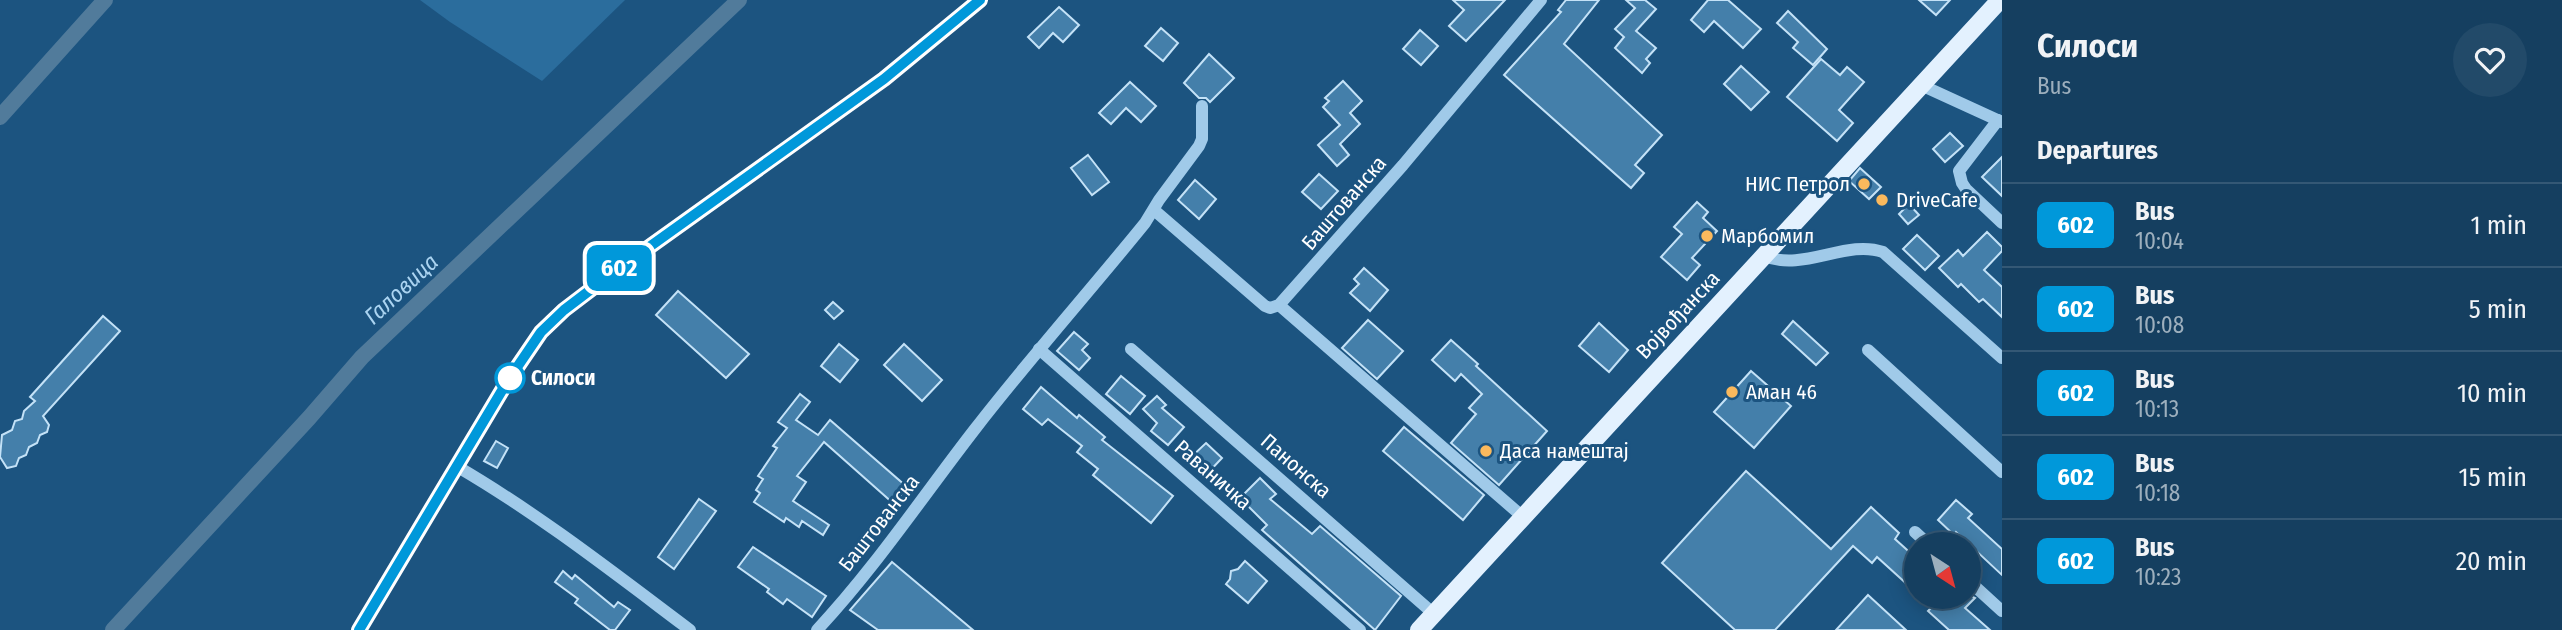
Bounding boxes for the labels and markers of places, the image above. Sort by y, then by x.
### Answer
place label: НИС Петрол [1745,171,1850,197]
marker: НИС Петрол [1856,176,1872,192]
place label: DriveCafe [1896,187,1978,213]
marker: DriveCafe [1874,192,1890,208]
place label: Марбомил [1721,223,1814,249]
marker: Марбомил [1699,228,1715,244]
marker: Силоси [495,363,525,393]
place label: Силоси [531,365,595,391]
place label: Аман 46 [1746,379,1817,405]
marker: Аман 46 [1724,384,1740,400]
place label: Даса намештај [1499,438,1629,464]
marker: Даса намештај [1478,443,1494,459]

